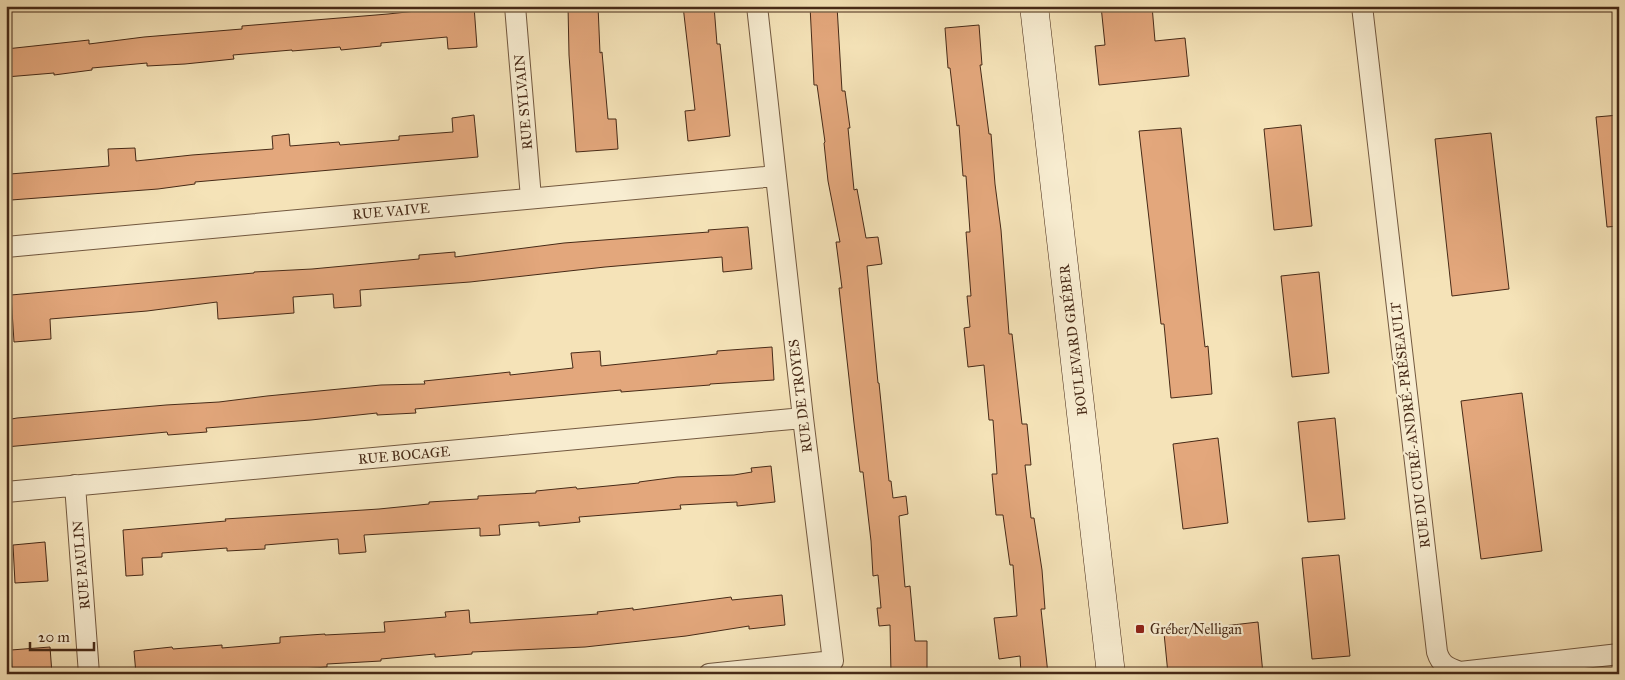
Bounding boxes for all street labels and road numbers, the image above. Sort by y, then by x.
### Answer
street label: RUE SYLVAIN [511,53,536,150]
street label: RUE VAIVE [352,200,430,223]
street label: BOULEVARD GRÉBER [1054,262,1091,417]
street label: RUE DU CURÉ-ANDRÉ-PRÉSEAULT [1385,300,1434,549]
street label: RUE DE TROYES [785,338,816,454]
street label: RUE BOCAGE [357,443,451,468]
street label: RUE PAULIN [69,520,94,610]

